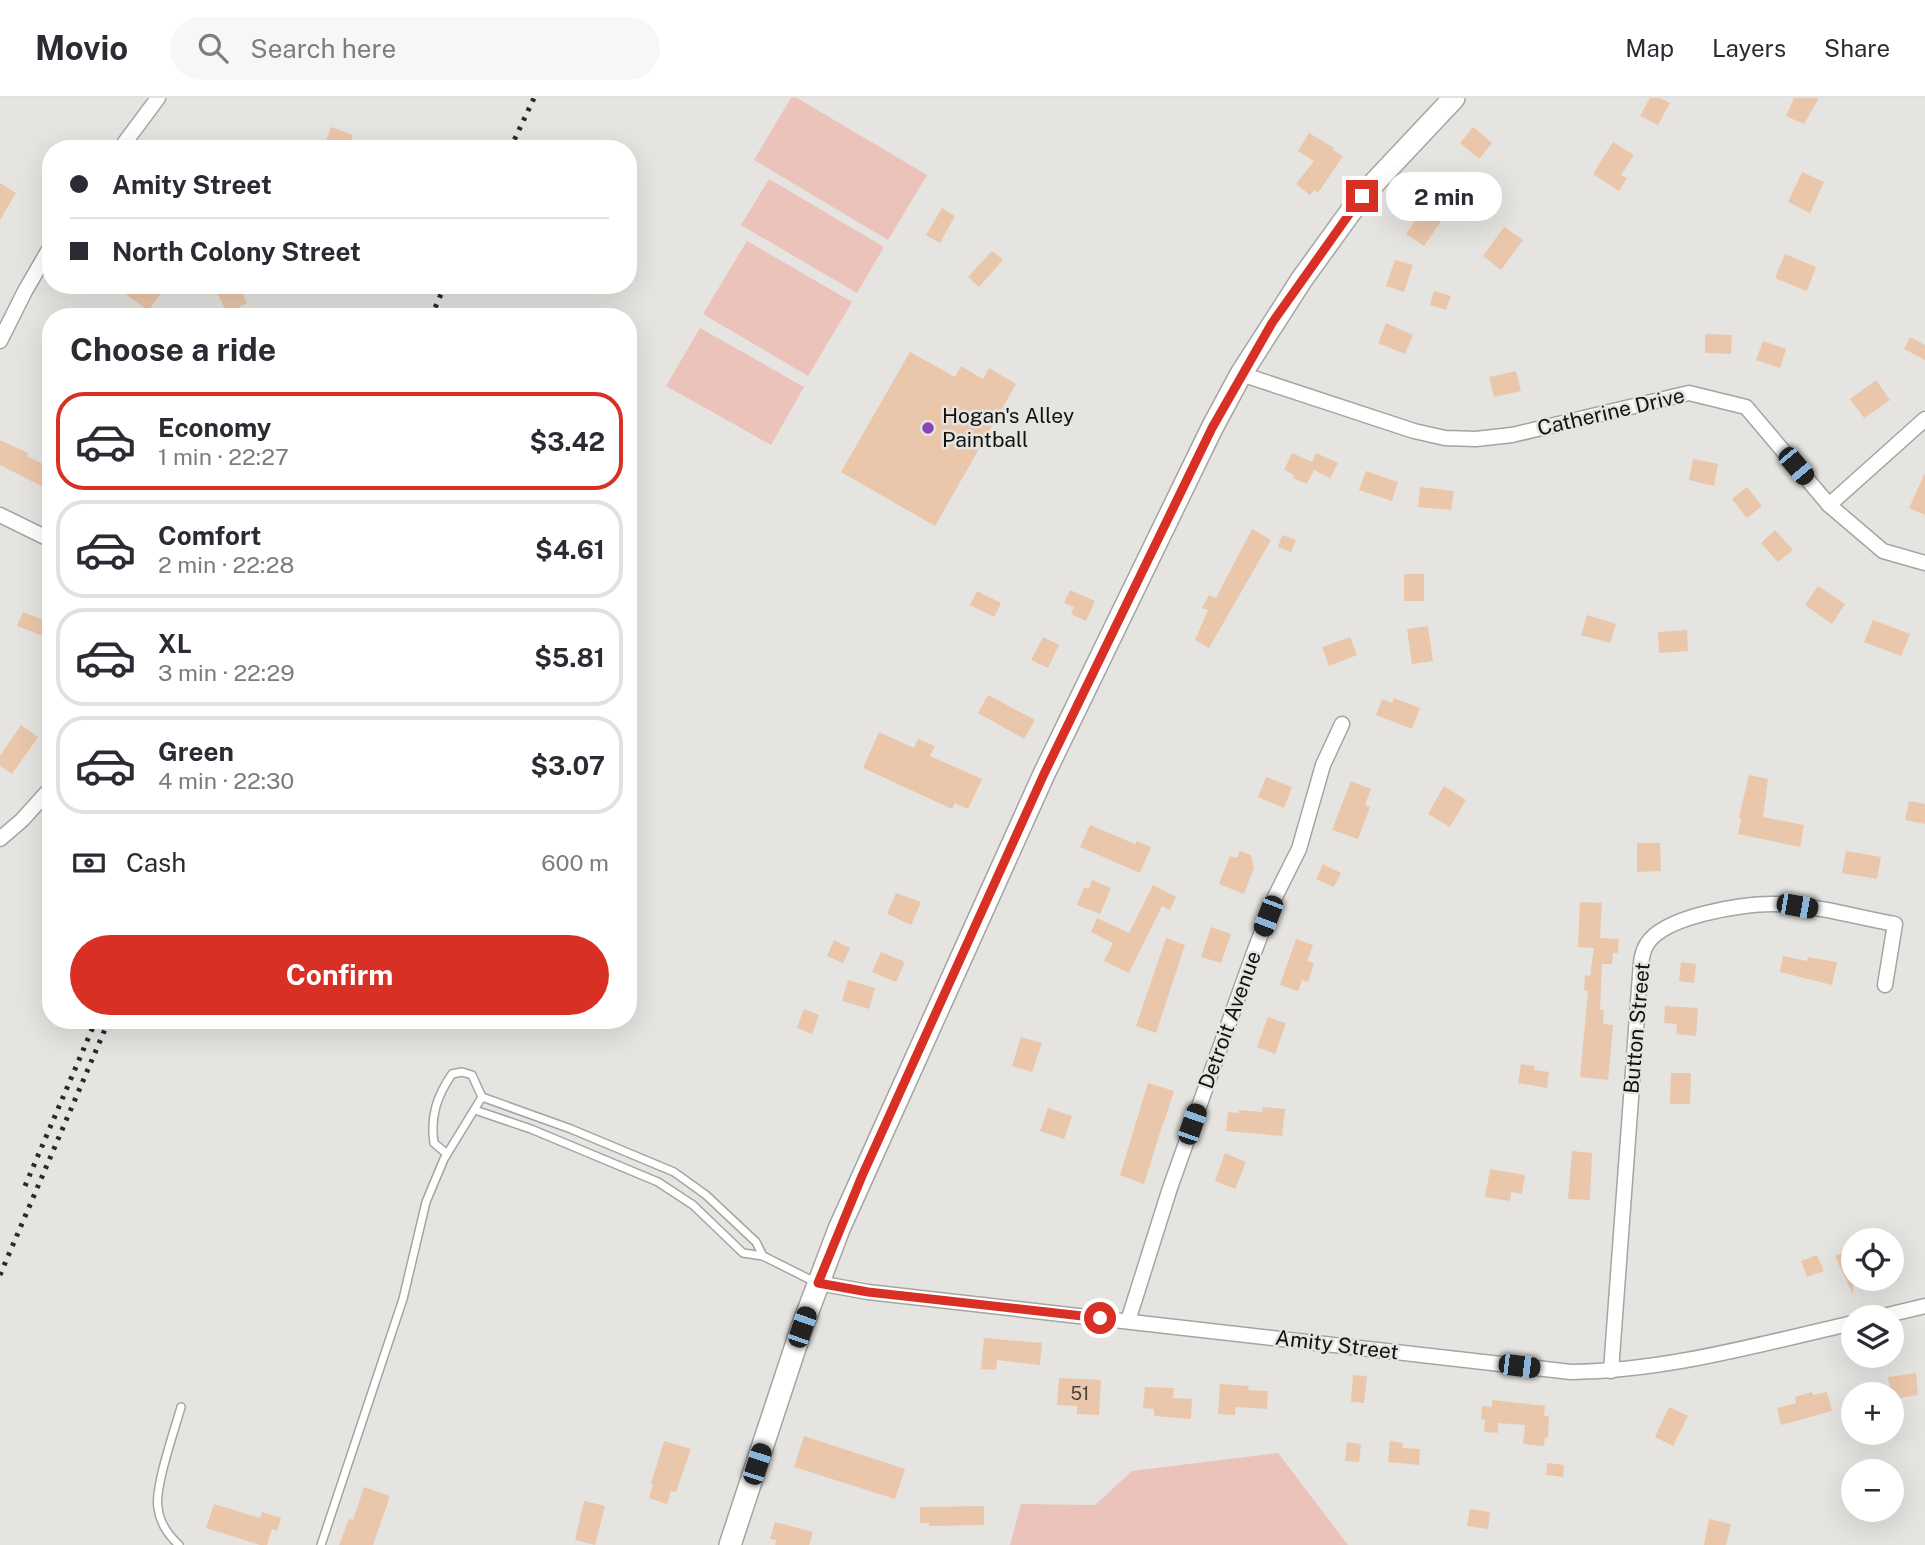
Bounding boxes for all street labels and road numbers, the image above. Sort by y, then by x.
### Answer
street label: Catherine Drive [1535,382,1687,441]
street label: Detroit Avenue [1193,948,1266,1092]
street label: Button Street [1618,961,1655,1095]
street label: Amity Street [1274,1325,1400,1364]

